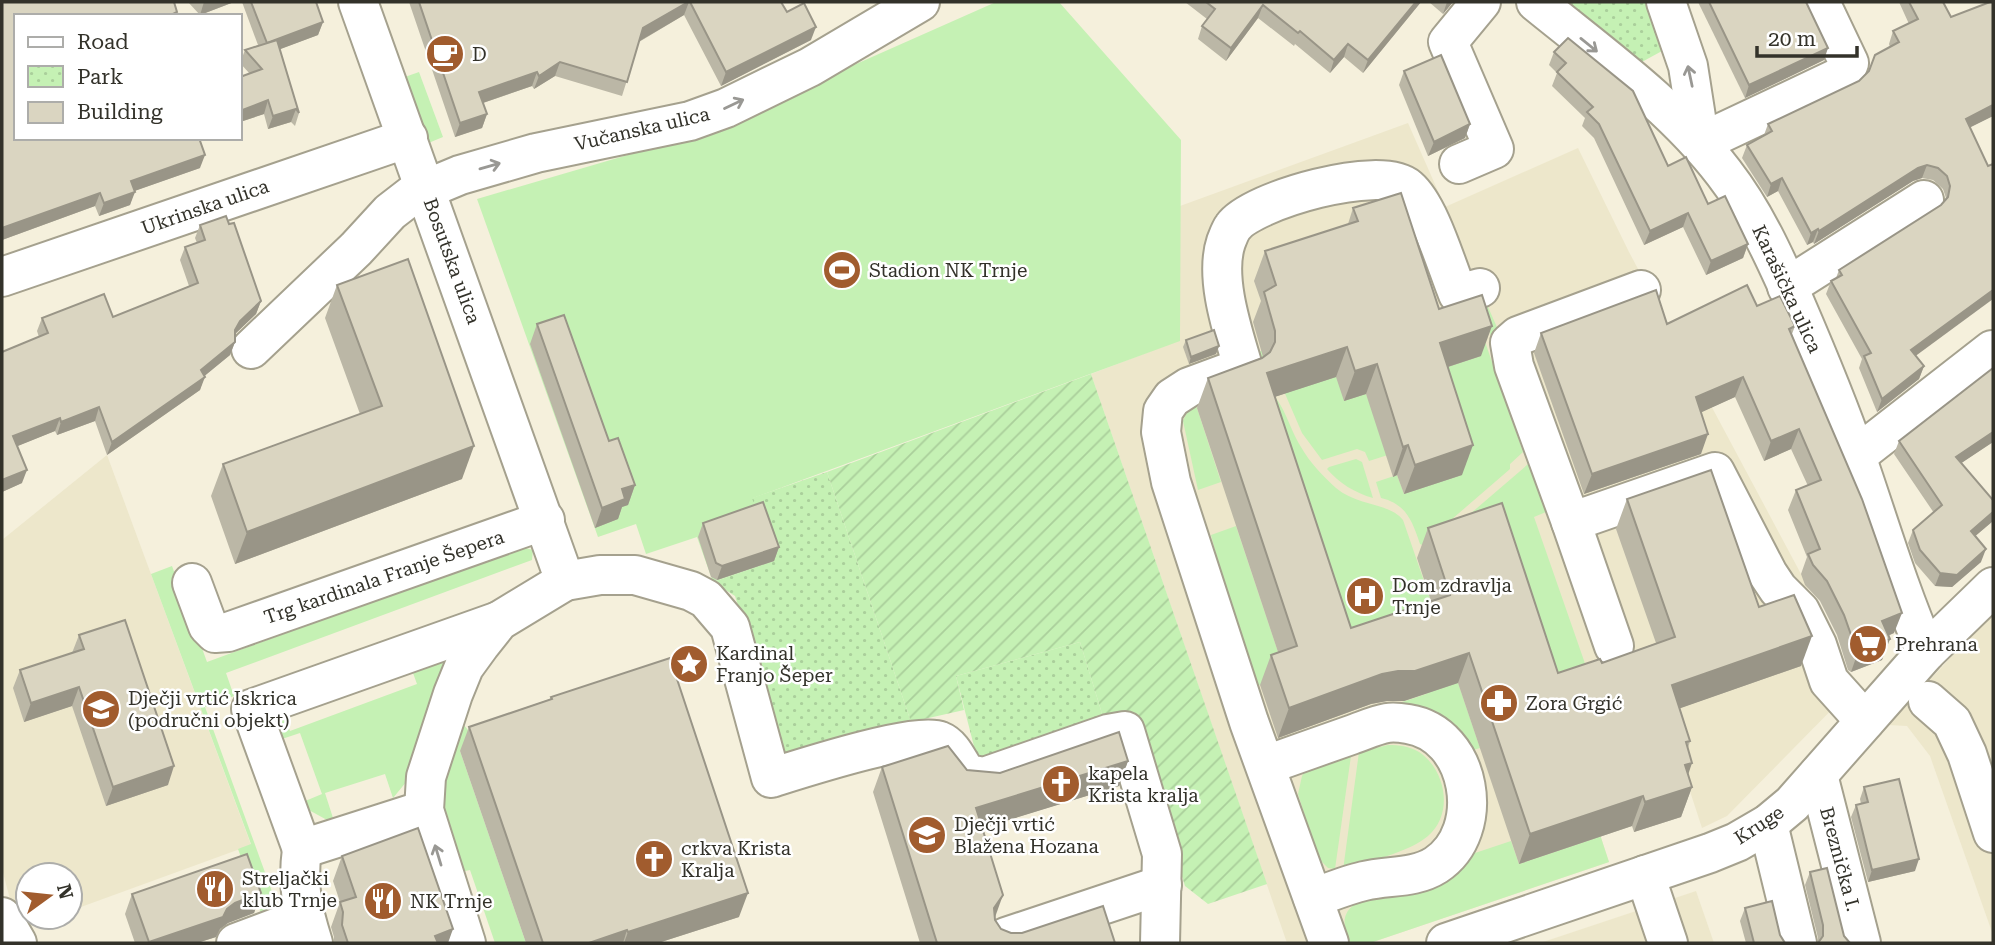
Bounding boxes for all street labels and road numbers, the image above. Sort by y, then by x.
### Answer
street label: Vučanska ulica [572,102,713,156]
street label: Ukrinska ulica [138,174,273,240]
street label: Bosutska ulica [419,195,486,328]
street label: Karašička ulica [1747,221,1827,357]
street label: Trg kardinala Franje Šepera [261,525,508,629]
street label: Kruge [1730,801,1788,849]
street label: Breznička I. [1815,804,1865,914]

